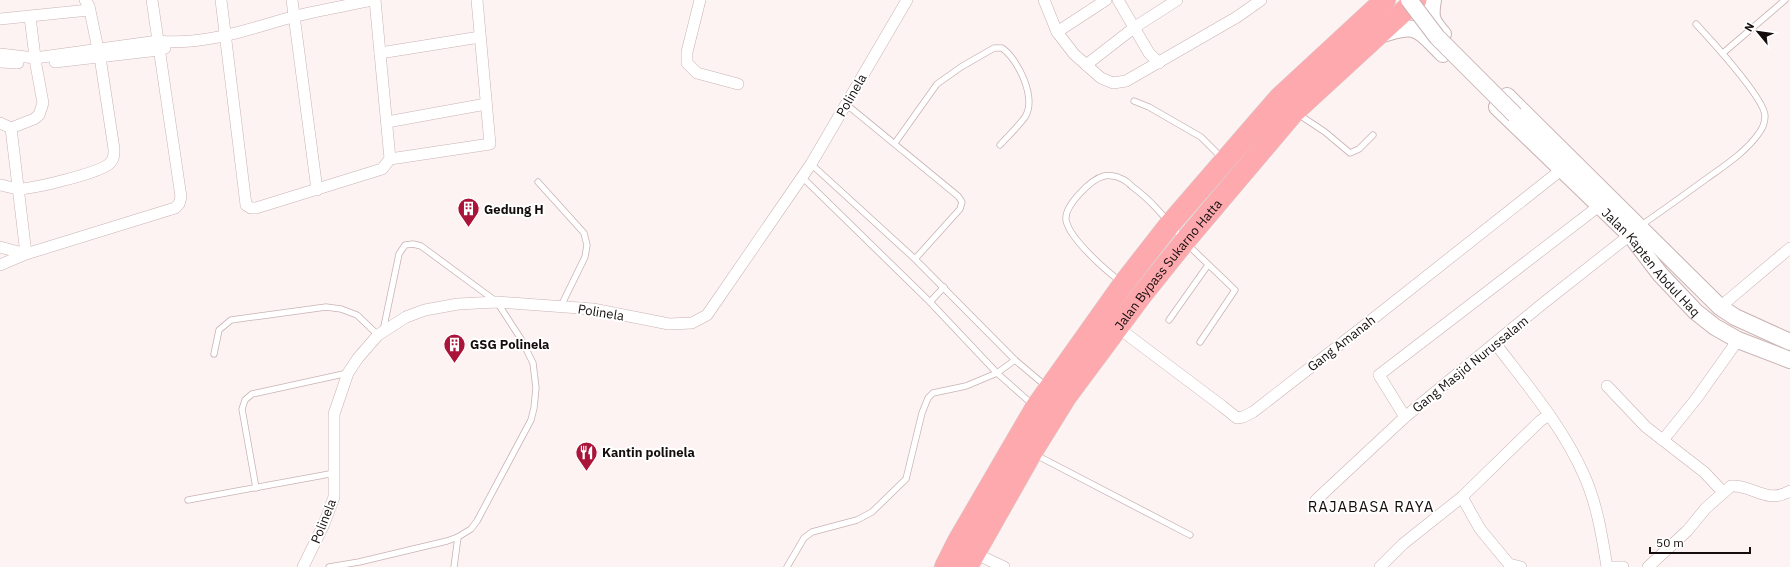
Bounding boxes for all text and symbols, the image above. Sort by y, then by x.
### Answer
north arrow [1738,12,1778,52]
text: N [1741,20,1757,34]
street label: Polinela [832,71,870,120]
building icon: Gedung H [456,196,482,229]
street label: Jalan Bypass Sukarno Hatta [1111,196,1226,334]
place label: Gedung H [484,201,544,218]
street label: Jalan Kapten Abdul Haq [1598,204,1704,320]
street label: Polinela [577,300,625,325]
street label: Gang Amanah [1304,312,1379,375]
street label: Gang Masjid Nurussalam [1409,312,1532,416]
building icon: GSG Polinela [442,331,468,364]
place label: GSG Polinela [470,336,550,353]
restaurant icon: Kantin polinela [574,439,600,472]
place label: Kantin polinela [602,444,695,461]
street label: Polinela [307,496,340,546]
district label: RAJABASA RAYA [1308,497,1434,516]
scale bar [1650,529,1750,555]
text: 50 m [1656,535,1684,550]

